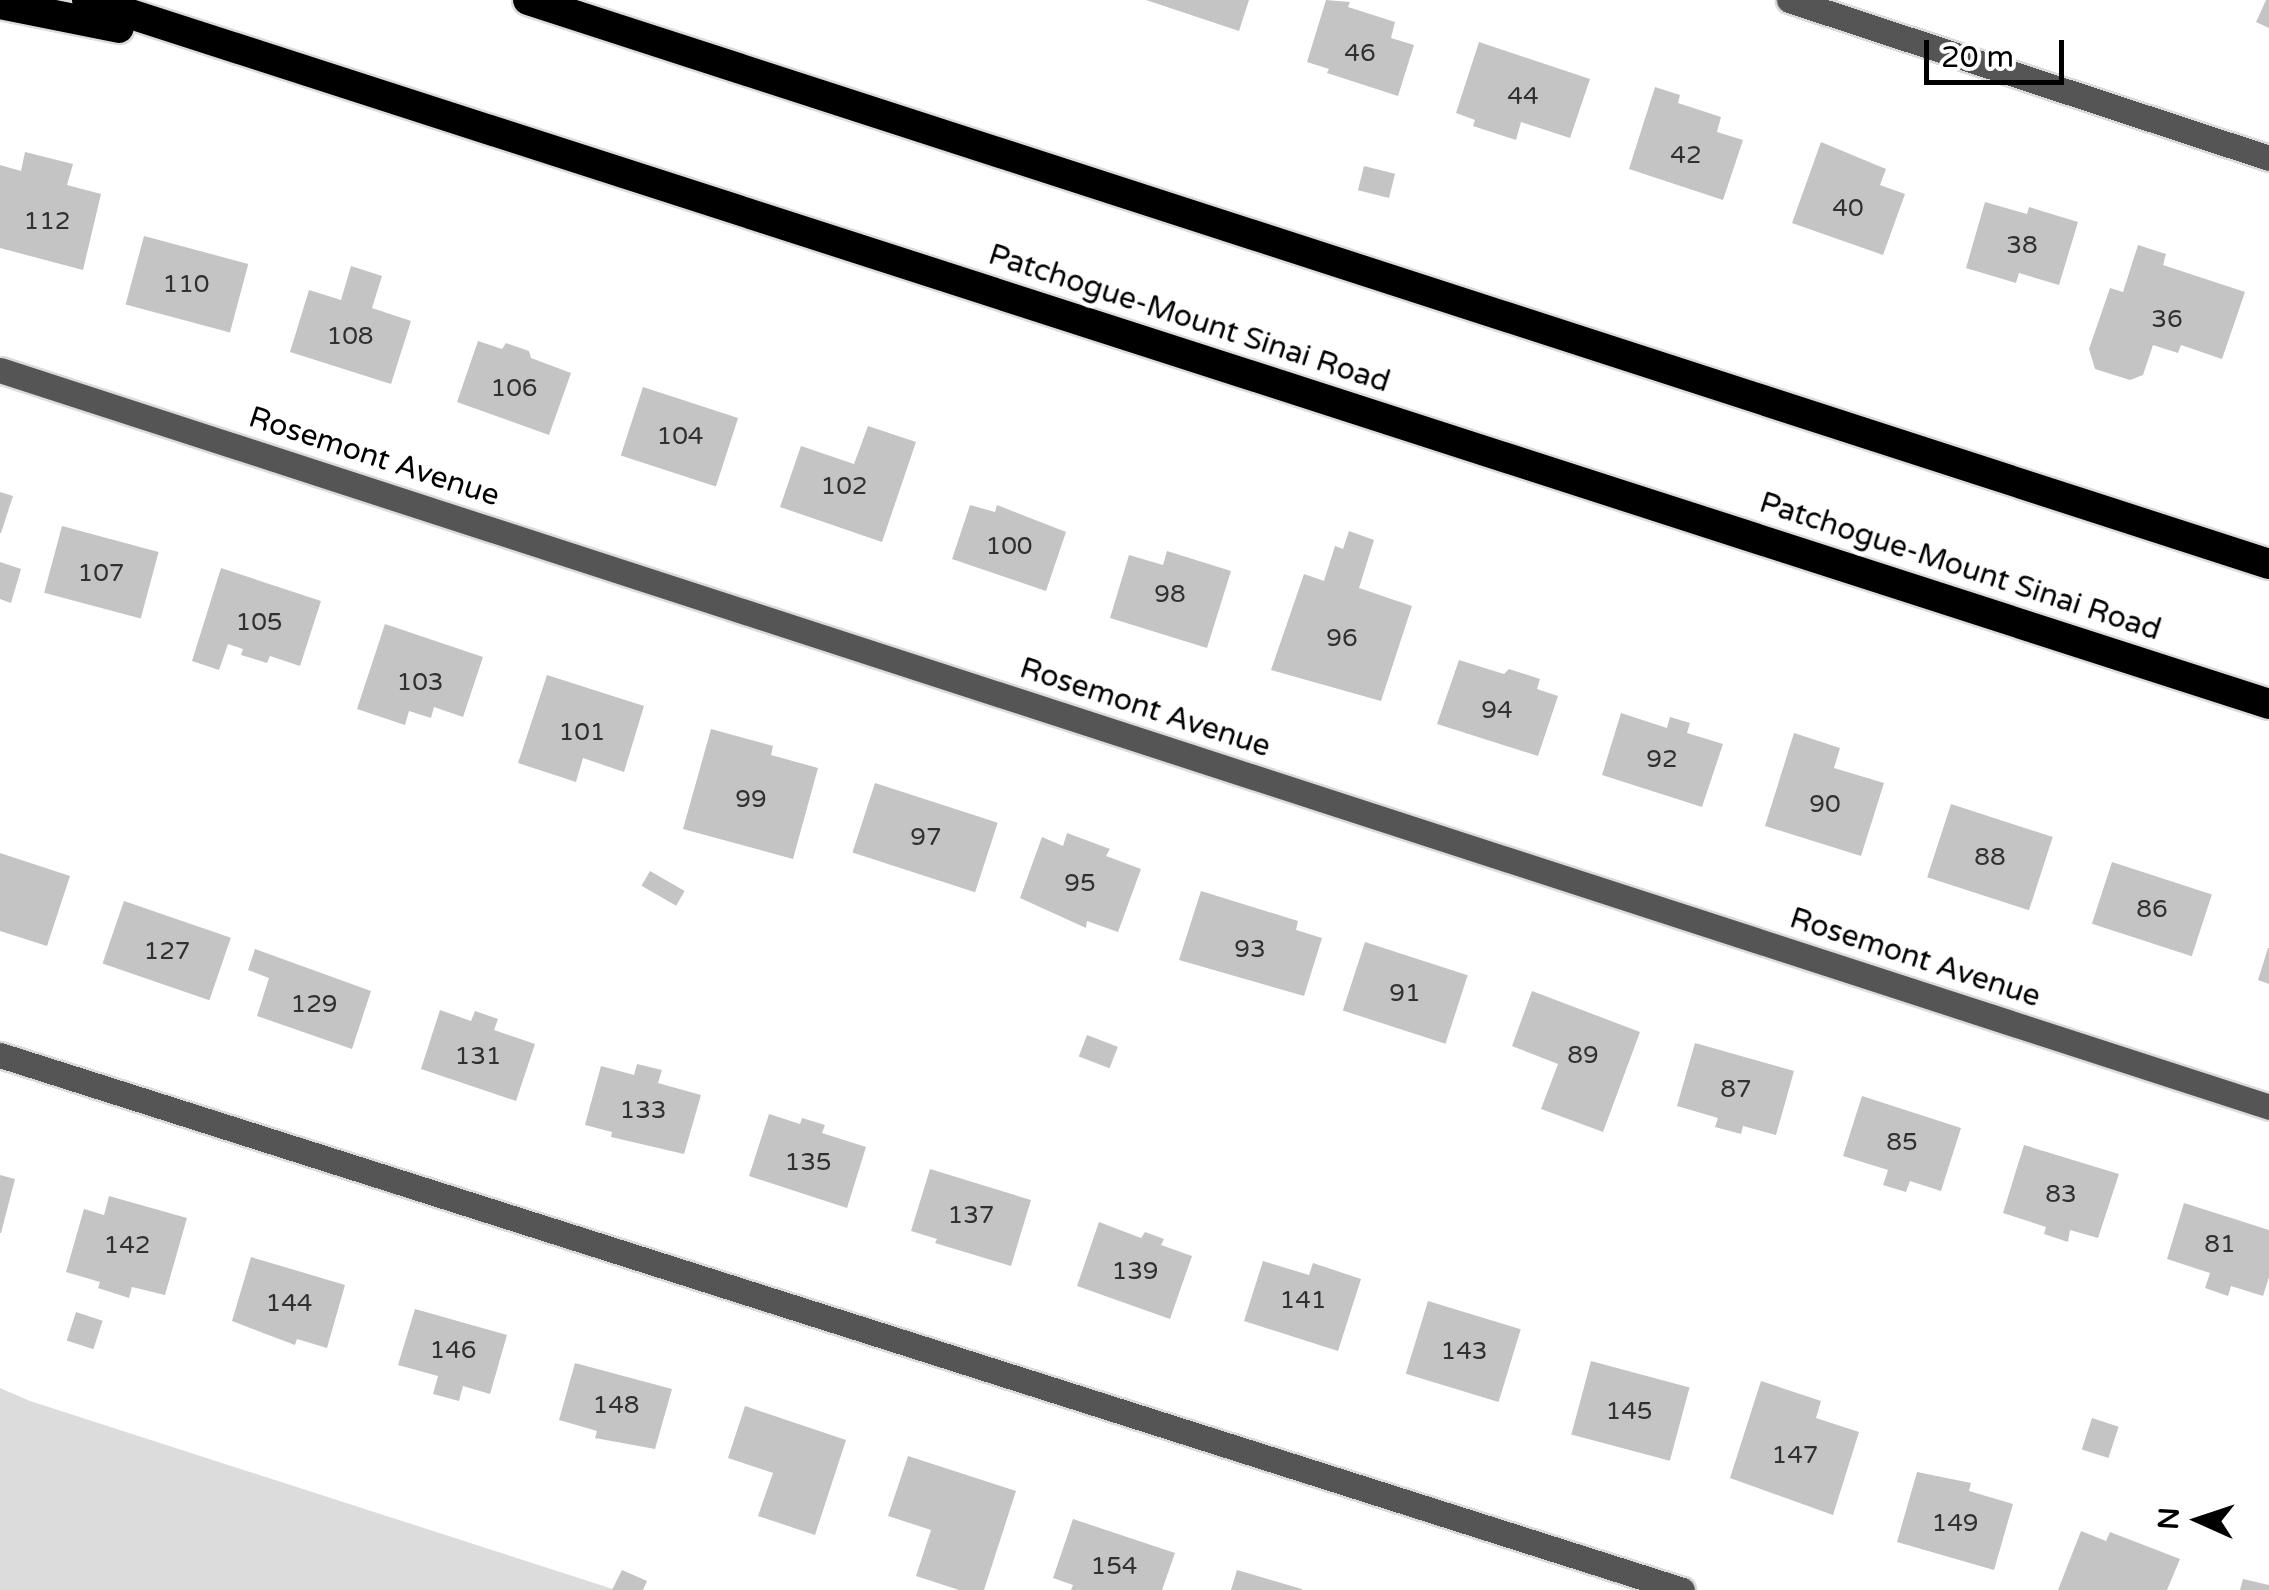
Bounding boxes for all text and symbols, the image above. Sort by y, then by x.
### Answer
scale bar [1929,20,2069,82]
house number: 46 [1344,38,1376,68]
text: 20 m [1941,39,2014,76]
house number: 44 [1507,81,1539,111]
house number: 42 [1670,140,1702,170]
house number: 40 [1832,193,1864,223]
house number: 112 [23,206,71,236]
house number: 38 [2006,230,2038,260]
street label: Patchogue-Mount Sinai Road [984,237,1394,401]
house number: 110 [162,269,210,299]
house number: 36 [2151,304,2183,334]
house number: 108 [326,321,374,351]
house number: 106 [490,373,538,403]
street label: Rosemont Avenue [244,400,504,514]
house number: 104 [656,421,704,451]
house number: 102 [820,471,868,501]
street label: Patchogue-Mount Sinai Road [1755,485,2165,649]
house number: 100 [985,531,1033,561]
house number: 107 [77,558,125,588]
house number: 98 [1154,579,1186,609]
house number: 105 [235,607,283,637]
house number: 96 [1326,623,1358,653]
street label: Rosemont Avenue [1015,651,1275,765]
house number: 103 [396,667,444,697]
house number: 94 [1481,695,1513,725]
house number: 101 [558,717,606,747]
house number: 92 [1646,744,1678,774]
house number: 99 [735,784,767,814]
house number: 90 [1809,789,1841,819]
house number: 97 [910,822,942,852]
house number: 88 [1974,842,2006,872]
house number: 95 [1064,868,1096,898]
house number: 86 [2136,894,2168,924]
street label: Rosemont Avenue [1785,901,2045,1015]
house number: 93 [1234,934,1266,964]
house number: 127 [143,936,191,966]
house number: 91 [1389,978,1421,1008]
house number: 129 [290,989,338,1019]
house number: 89 [1567,1040,1599,1070]
house number: 131 [454,1041,502,1071]
house number: 87 [1720,1074,1752,1104]
house number: 133 [619,1095,667,1125]
house number: 85 [1886,1127,1918,1157]
house number: 135 [784,1147,832,1177]
house number: 83 [2045,1179,2077,1209]
house number: 137 [947,1200,995,1230]
house number: 81 [2204,1229,2236,1259]
house number: 142 [103,1230,151,1260]
house number: 139 [1111,1256,1159,1286]
house number: 141 [1279,1285,1327,1315]
house number: 144 [265,1288,313,1318]
house number: 146 [429,1335,477,1365]
house number: 143 [1440,1336,1488,1366]
house number: 148 [592,1390,640,1420]
house number: 145 [1605,1396,1653,1426]
house number: 147 [1771,1440,1819,1470]
north arrow [2149,1470,2249,1570]
text: N [2151,1506,2187,1531]
house number: 149 [1931,1508,1979,1538]
house number: 154 [1090,1551,1138,1581]

